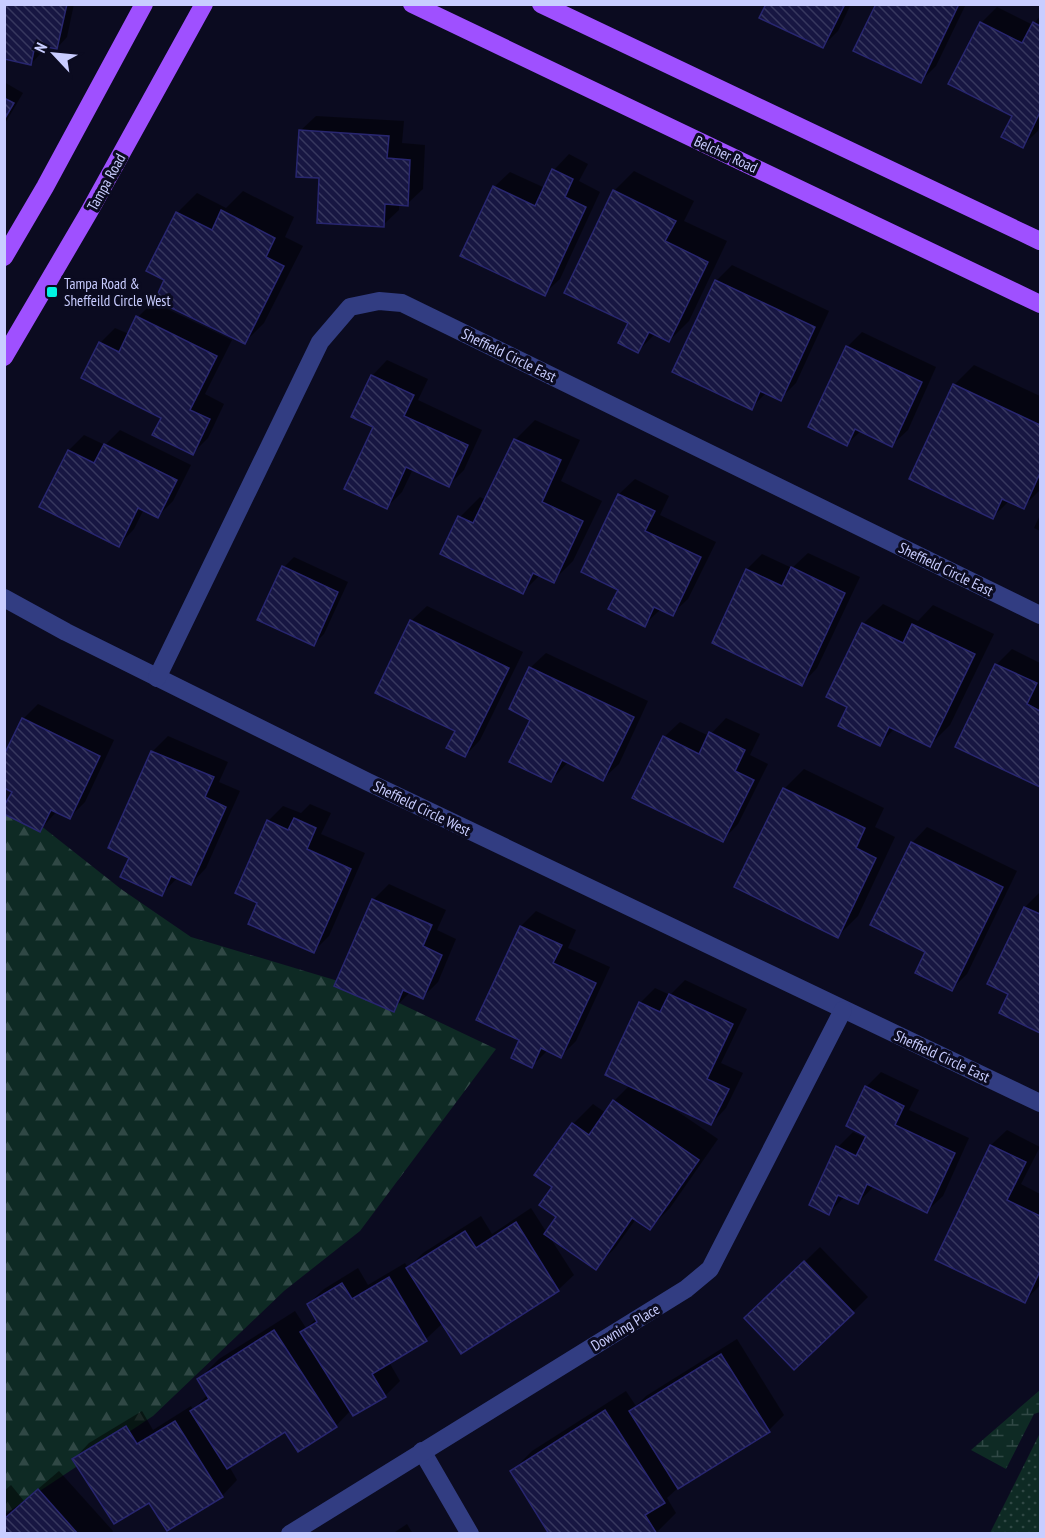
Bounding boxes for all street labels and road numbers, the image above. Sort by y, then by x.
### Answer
street label: Belcher Road [691,131,761,177]
street label: Tampa Road [83,150,129,214]
street label: Sheffield Circle East [459,324,559,386]
street label: Sheffield Circle East [896,538,996,600]
street label: Sheffield Circle West [370,776,474,840]
street label: Sheffield Circle East [891,1026,993,1086]
street label: Downing Place [587,1299,663,1355]

